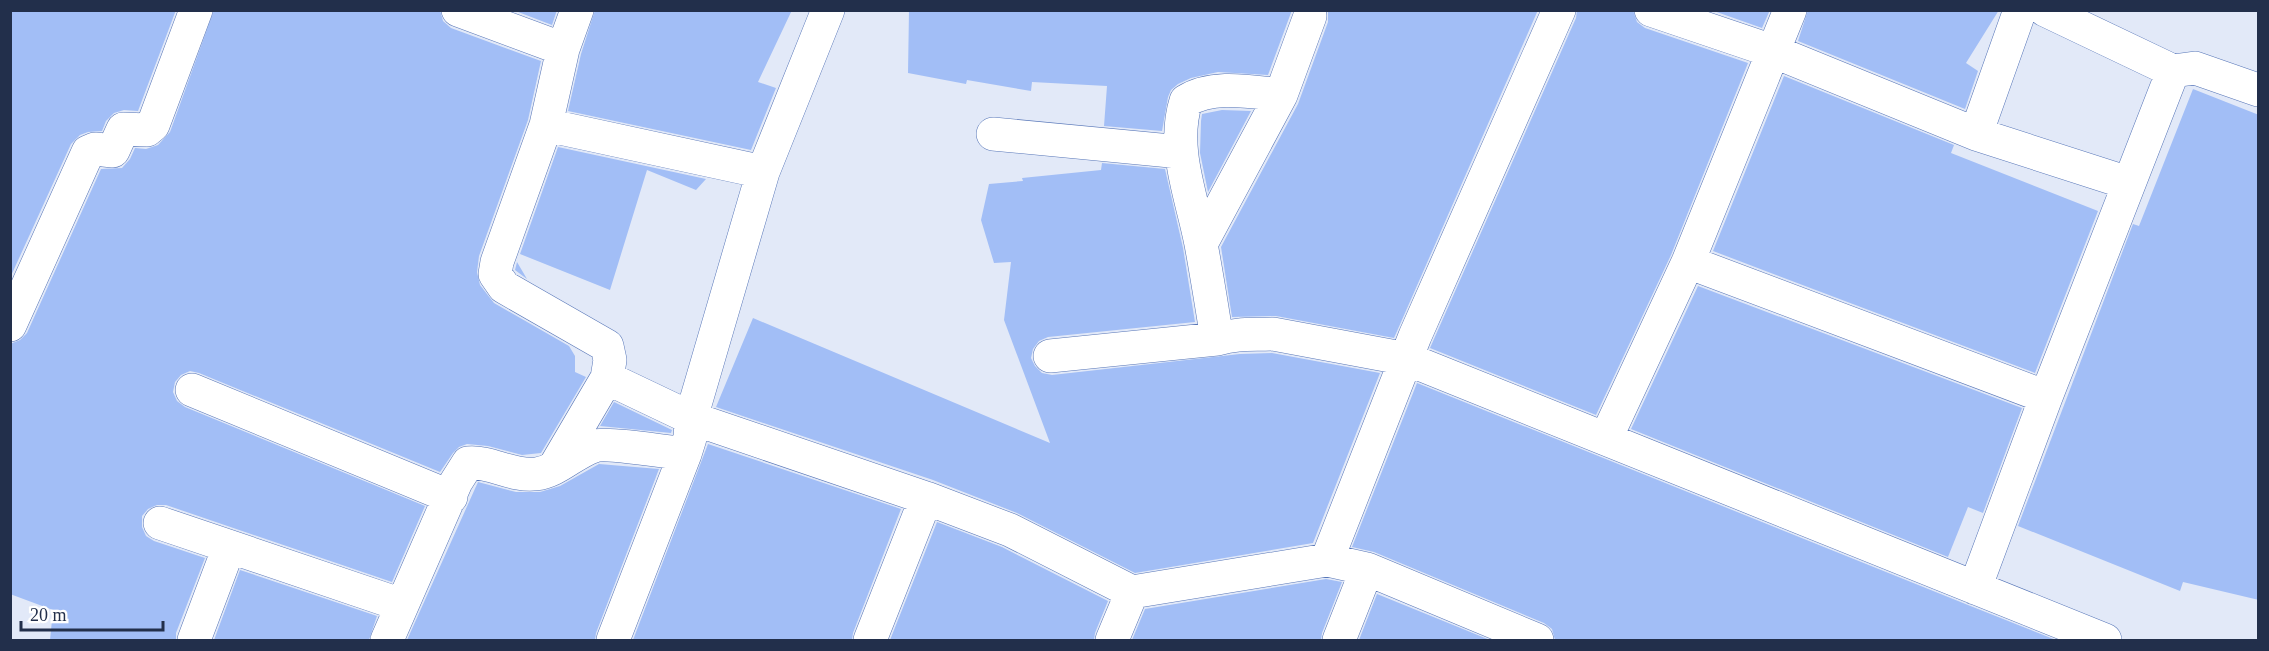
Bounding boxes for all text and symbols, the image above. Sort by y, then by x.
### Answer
scale bar [21,594,164,632]
text: 20 m [30,605,67,625]

